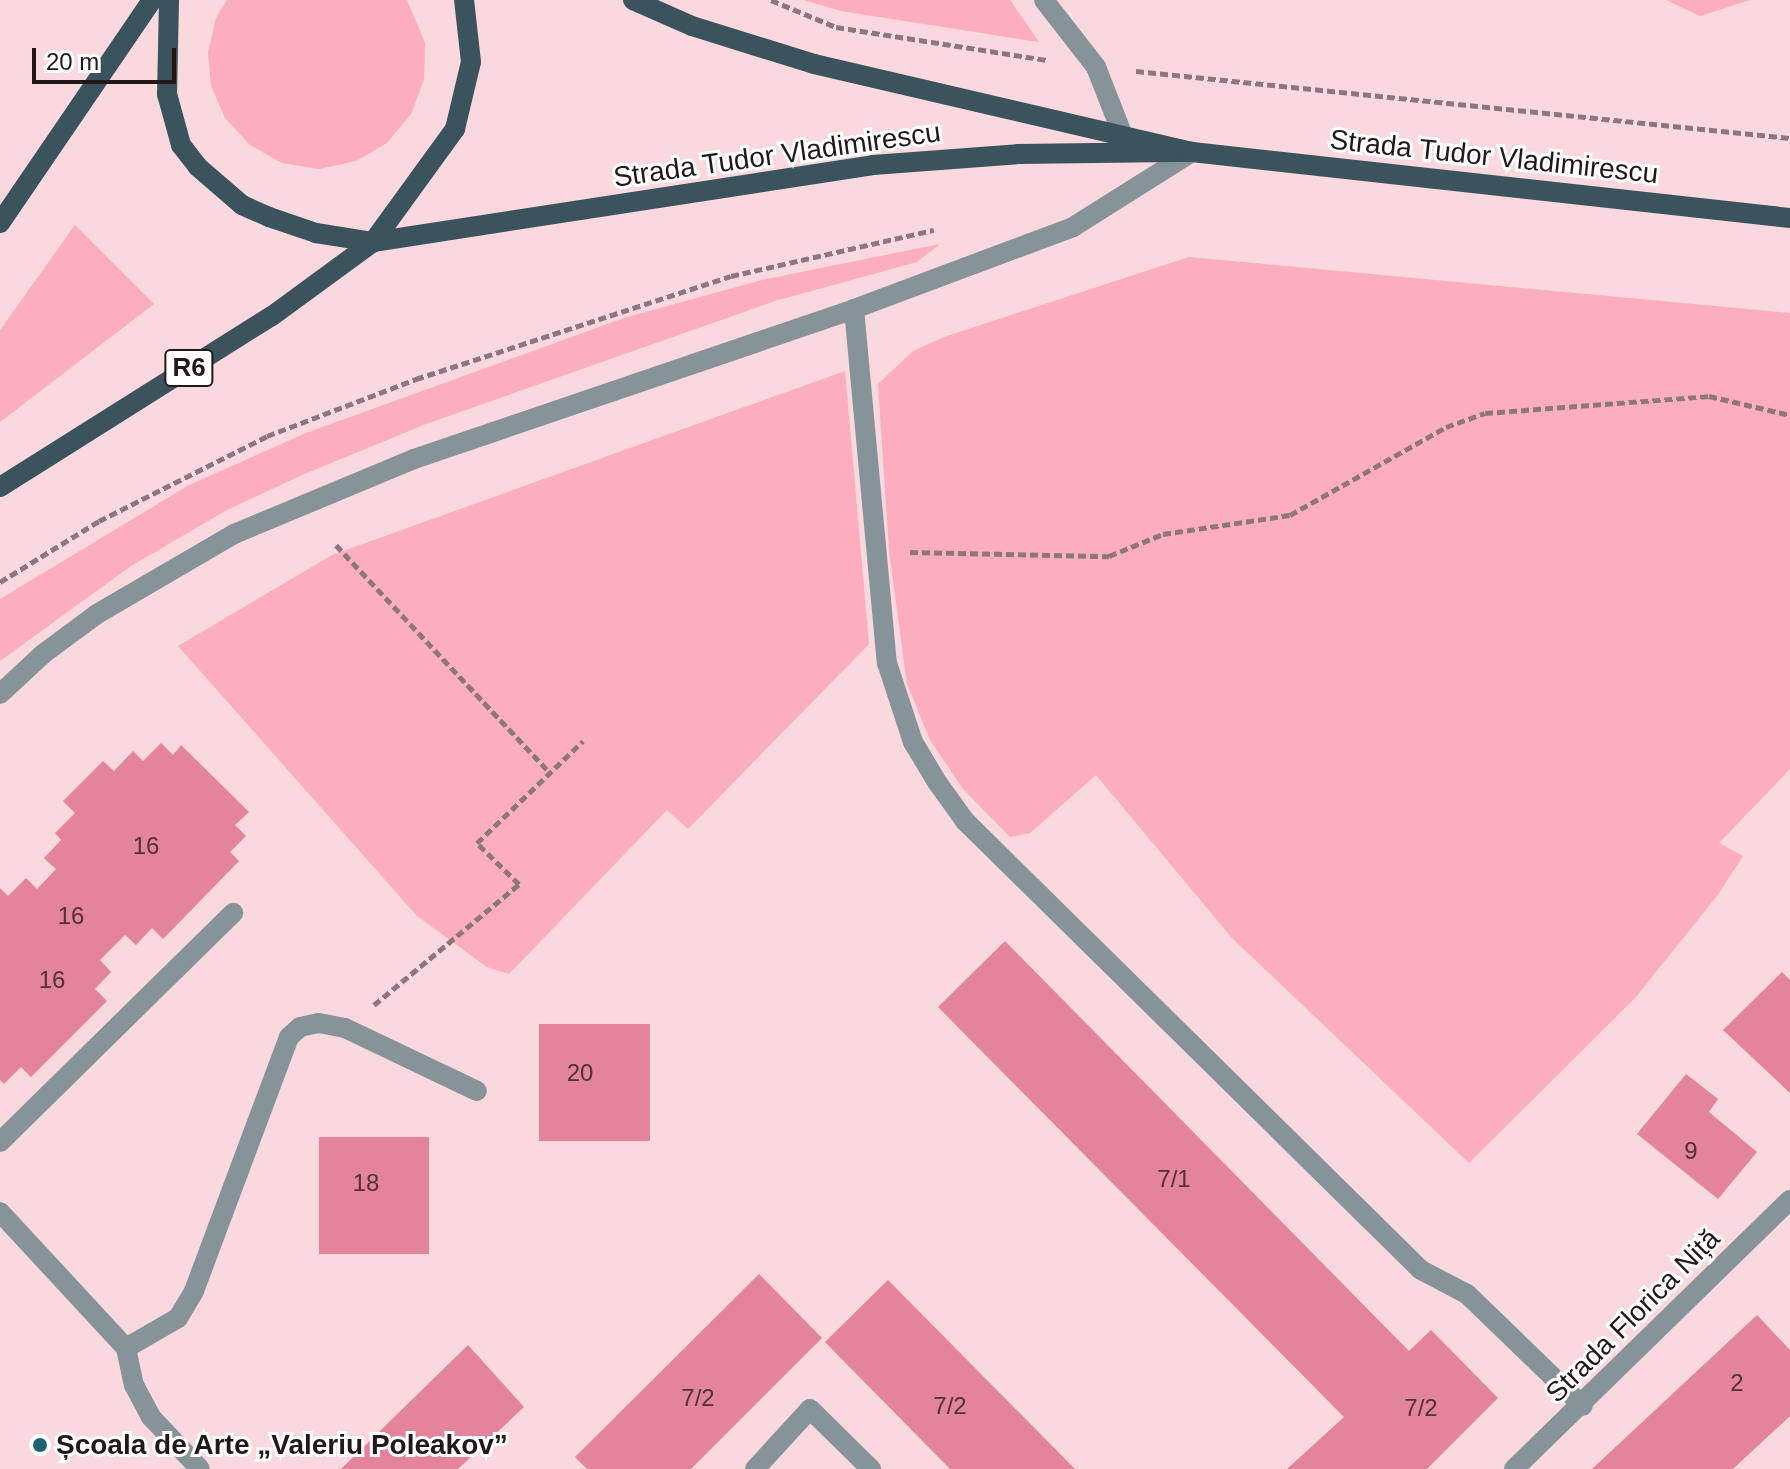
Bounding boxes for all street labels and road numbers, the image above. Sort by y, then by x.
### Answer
street label: Strada Tudor Vladimirescu [611,115,943,195]
street label: Strada Tudor Vladimirescu [1328,123,1660,191]
road number: R6 [163,346,215,390]
street label: Strada Florica Niță [1539,1222,1727,1410]

